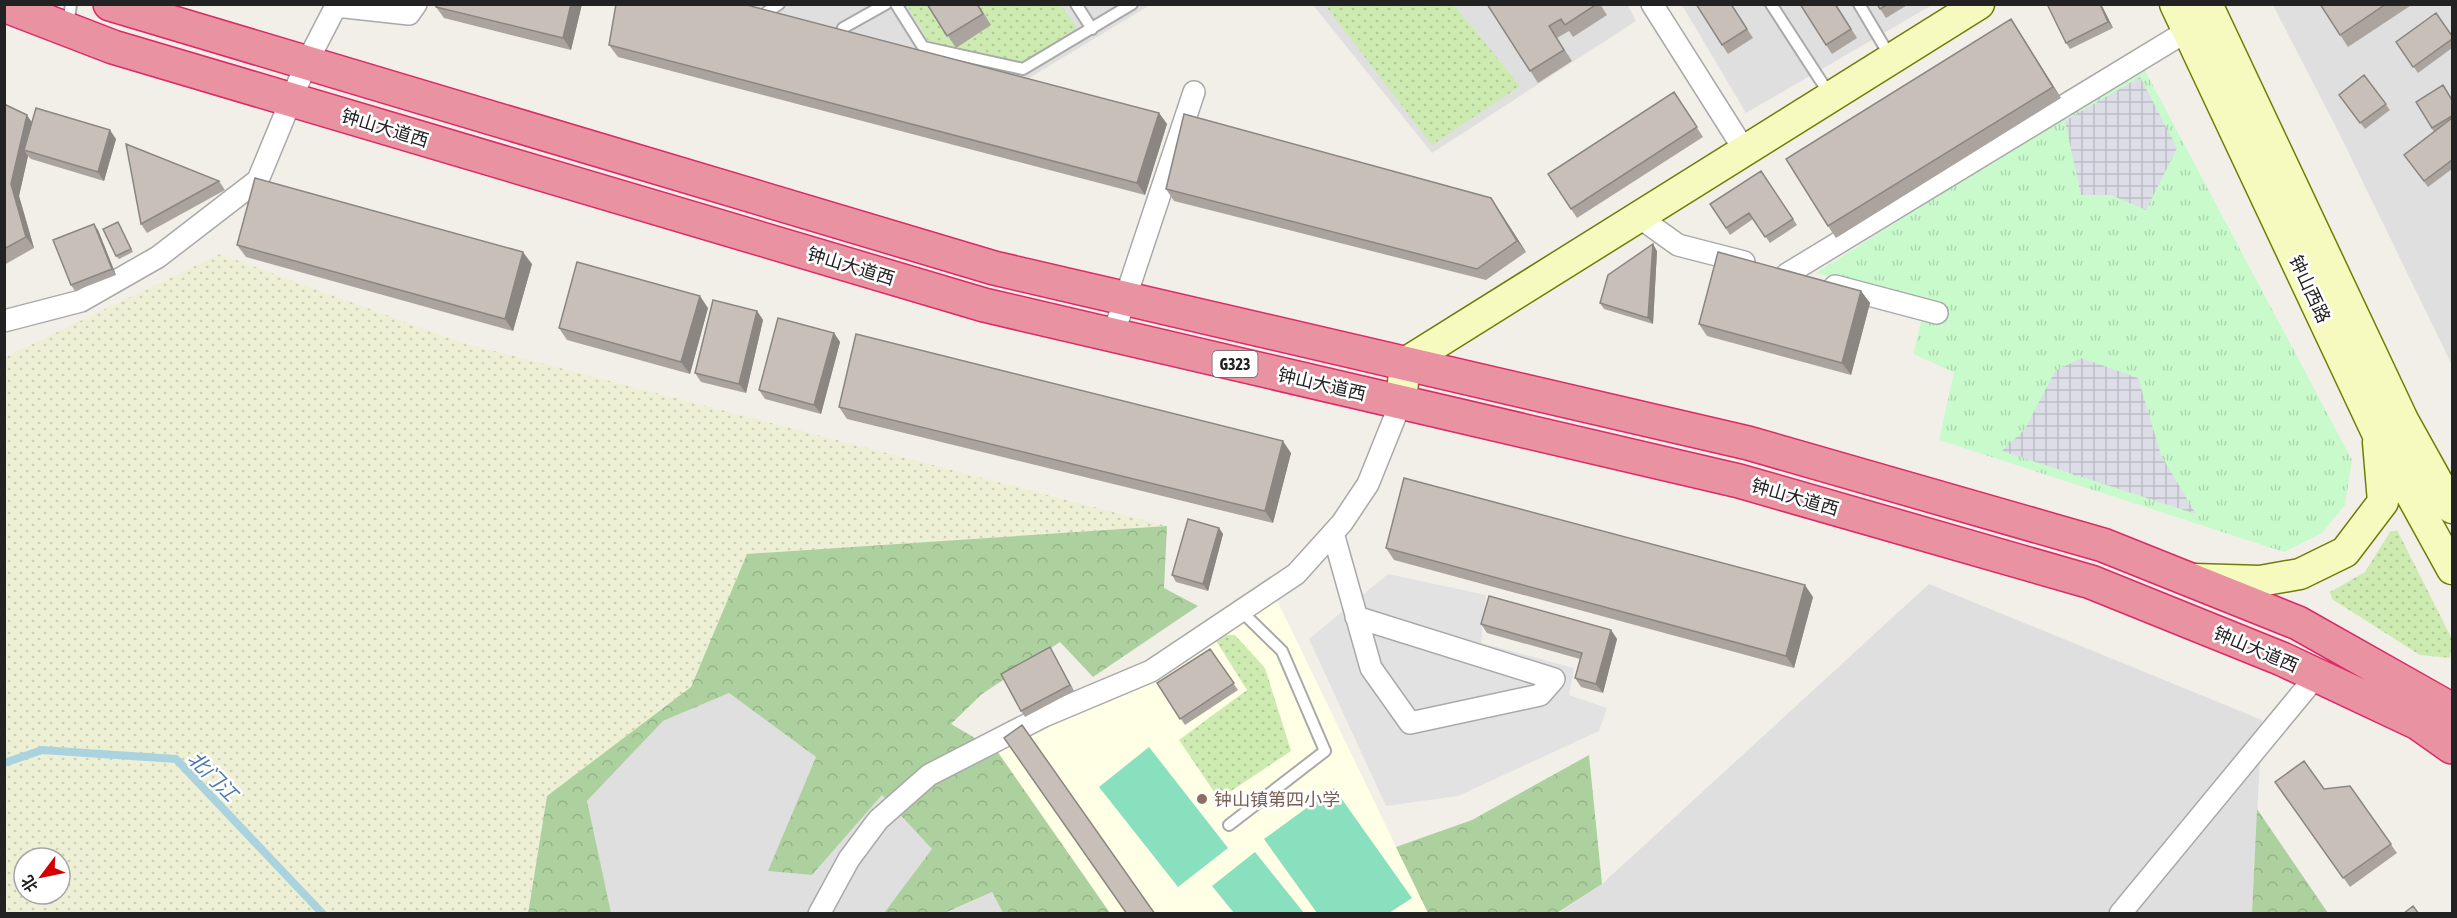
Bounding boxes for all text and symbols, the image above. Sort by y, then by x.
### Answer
street label: 钟山大道西 [339,105,431,151]
street label: 钟山大道西 [805,243,897,289]
street label: 钟山西路 [2285,252,2335,326]
road number: G323 [1212,351,1258,377]
street label: 钟山大道西 [1276,364,1368,404]
street label: 钟山大道西 [1749,475,1841,519]
street label: 钟山大道西 [2210,622,2302,676]
water label: 北门江 [184,747,244,807]
place label: 钟山镇第四小学 [1214,789,1340,810]
marker: 钟山镇第四小学 [1195,792,1209,806]
north arrow [12,846,72,906]
text: 北 [17,872,41,896]

